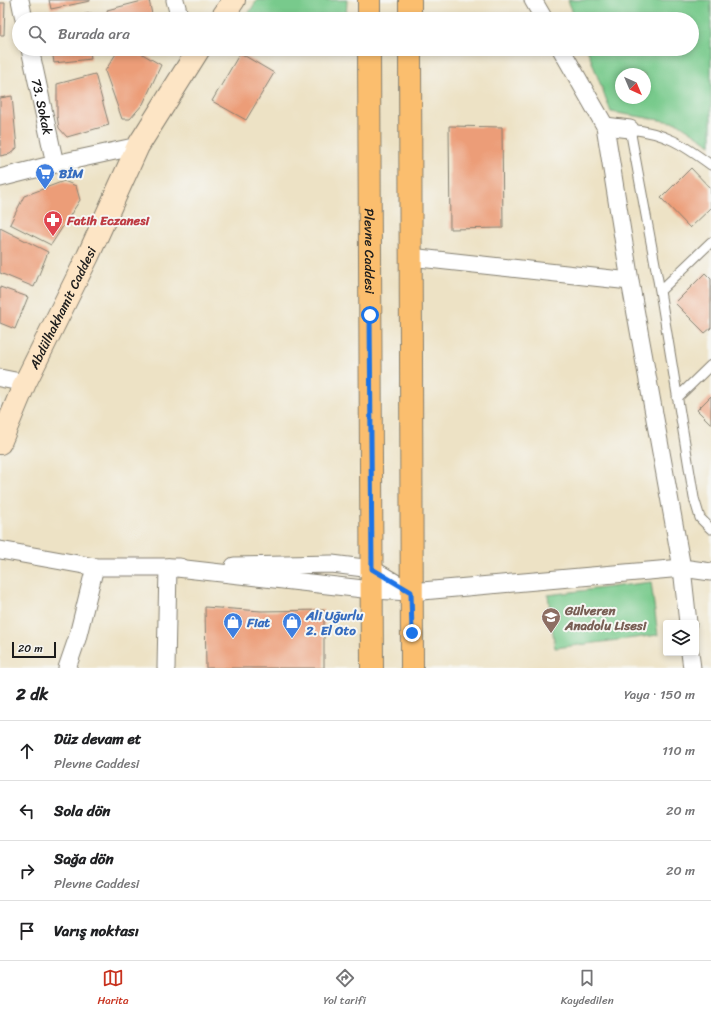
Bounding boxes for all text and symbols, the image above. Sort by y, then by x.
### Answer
search box [12,12,699,56]
text: Burada ara [58,21,130,47]
icon: search [26,23,48,45]
north arrow [615,68,651,104]
street label: 73. Sokak [25,76,59,137]
supermarket icon: BİM [34,162,56,190]
place label: BİM [59,162,84,185]
street label: Plevne Caddesi [358,208,381,294]
pharmacy icon: Fatih Eczanesi [42,209,64,237]
place label: Fatih Eczanesi [66,209,150,232]
street label: Abdülhakhamit Caddesi [22,243,103,374]
route start [361,306,379,324]
place label: Gülveren Anadolu Lisesi [564,599,648,637]
place label: Ali Uğurlu 2. El Oto [305,604,364,642]
school or university icon: Gülveren Anadolu Lisesi [540,606,562,634]
shop icon: Fiat [222,611,244,639]
place label: Fiat [246,611,270,634]
shop icon: Ali Uğurlu 2. El Oto [281,611,303,639]
map controls [663,620,699,656]
button: layers [663,620,699,656]
route end [403,624,421,642]
text: 20 m [18,639,43,658]
scale bar [12,640,56,659]
text: 2 dk [16,679,48,709]
text: Yaya · 150 m [624,683,695,706]
text: Düz devam et [54,726,141,752]
text: 110 m [662,739,695,762]
icon: ahead [16,740,38,762]
text: Plevne Caddesi [54,752,139,775]
text: Sola dön [54,798,110,824]
text: 20 m [666,799,695,822]
icon: left [16,800,38,822]
text: Sağa dön [54,846,114,872]
text: 20 m [666,859,695,882]
icon: right [16,860,38,882]
text: Plevne Caddesi [54,872,139,895]
text: Varış noktası [54,918,139,944]
icon: arrive [16,920,38,942]
tab: Harita [97,967,129,1010]
tab: Yol tarifi [323,967,366,1010]
tab: Kaydedilen [561,967,614,1010]

